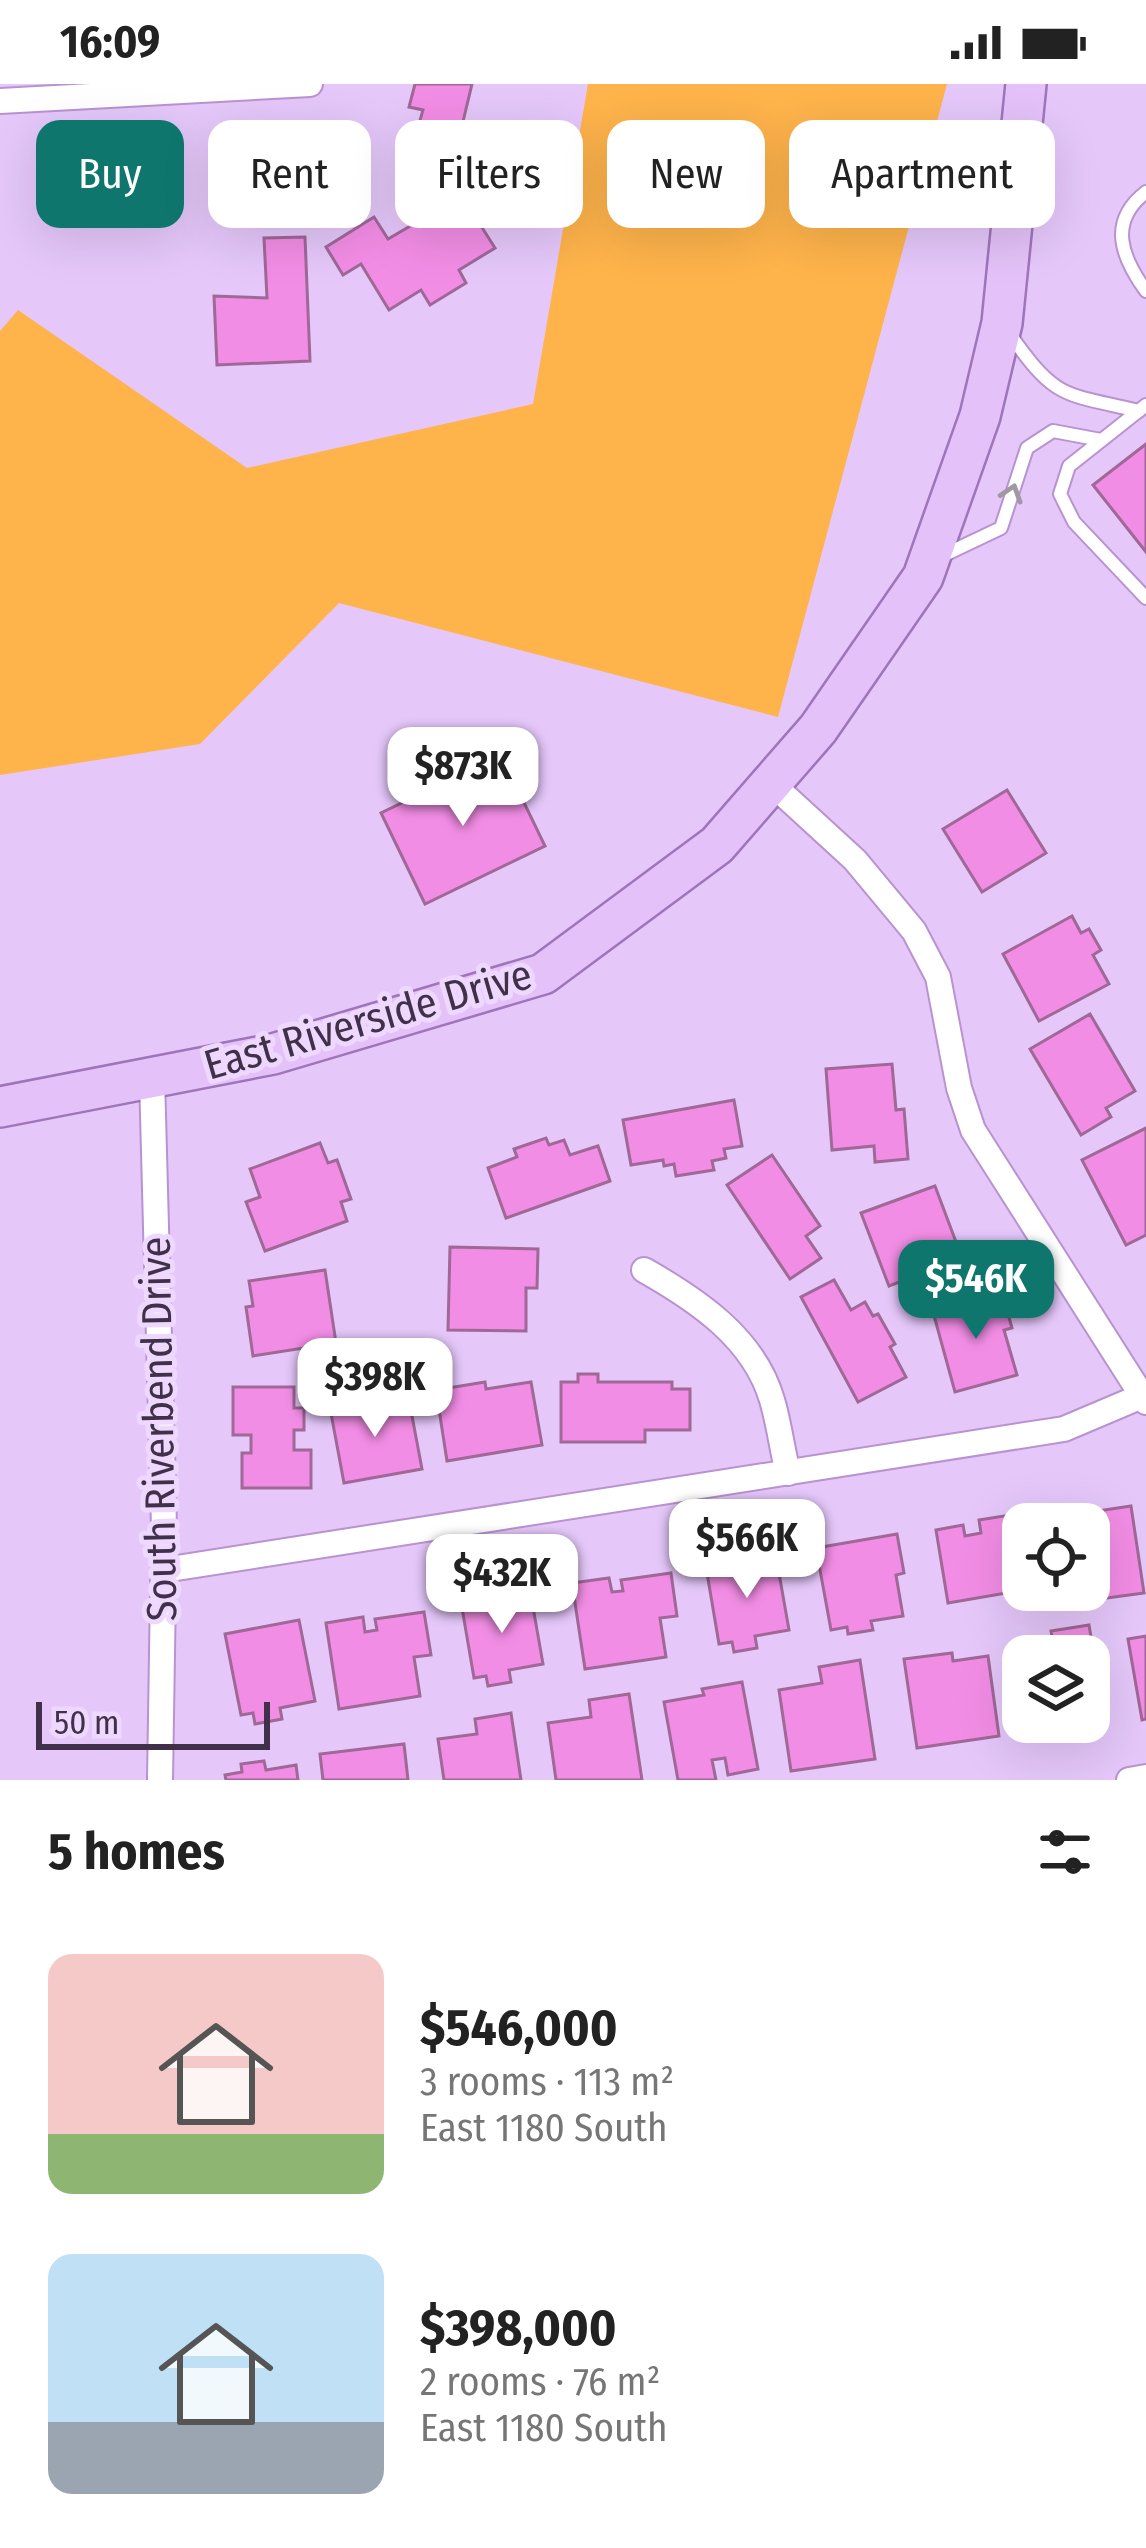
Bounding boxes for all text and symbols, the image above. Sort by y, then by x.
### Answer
text: 16:09 [60,15,160,69]
chip: Buy [36,120,184,228]
chip: Rent [208,120,371,228]
chip: Filters [395,120,583,228]
chip: New [607,120,765,228]
chip: Apartment [789,120,1055,228]
one-way arrow [998,483,1023,504]
pin: $873K [379,727,547,829]
text: $873K [414,743,512,789]
street label: East Riverside Drive [198,949,538,1091]
street label: South Riverbend Drive [131,1236,187,1622]
pin: $546K [892,1240,1060,1342]
text: $546K [925,1256,1027,1302]
pin: $398K [291,1338,459,1440]
text: $398K [325,1354,425,1400]
pin: $566K [663,1499,831,1601]
map controls [1002,1503,1110,1743]
button: locate [1002,1503,1110,1611]
text: $566K [696,1515,798,1561]
pin: $432K [418,1534,586,1636]
text: $432K [453,1550,551,1596]
button: layers [1002,1635,1110,1743]
scale bar [36,1696,270,1749]
text: 50 m [54,1703,119,1743]
icon: filters [1032,1819,1098,1885]
text: 5 homes [48,1821,225,1883]
text: $546,000 [420,1997,618,2059]
icon: home [144,2002,288,2146]
text: 3 rooms · 113 m² [420,2059,674,2105]
text: East 1180 South [420,2105,668,2151]
text: $398,000 [420,2297,617,2359]
icon: home [144,2302,288,2446]
text: 2 rooms · 76 m² [420,2359,660,2405]
text: East 1180 South [420,2405,668,2451]

